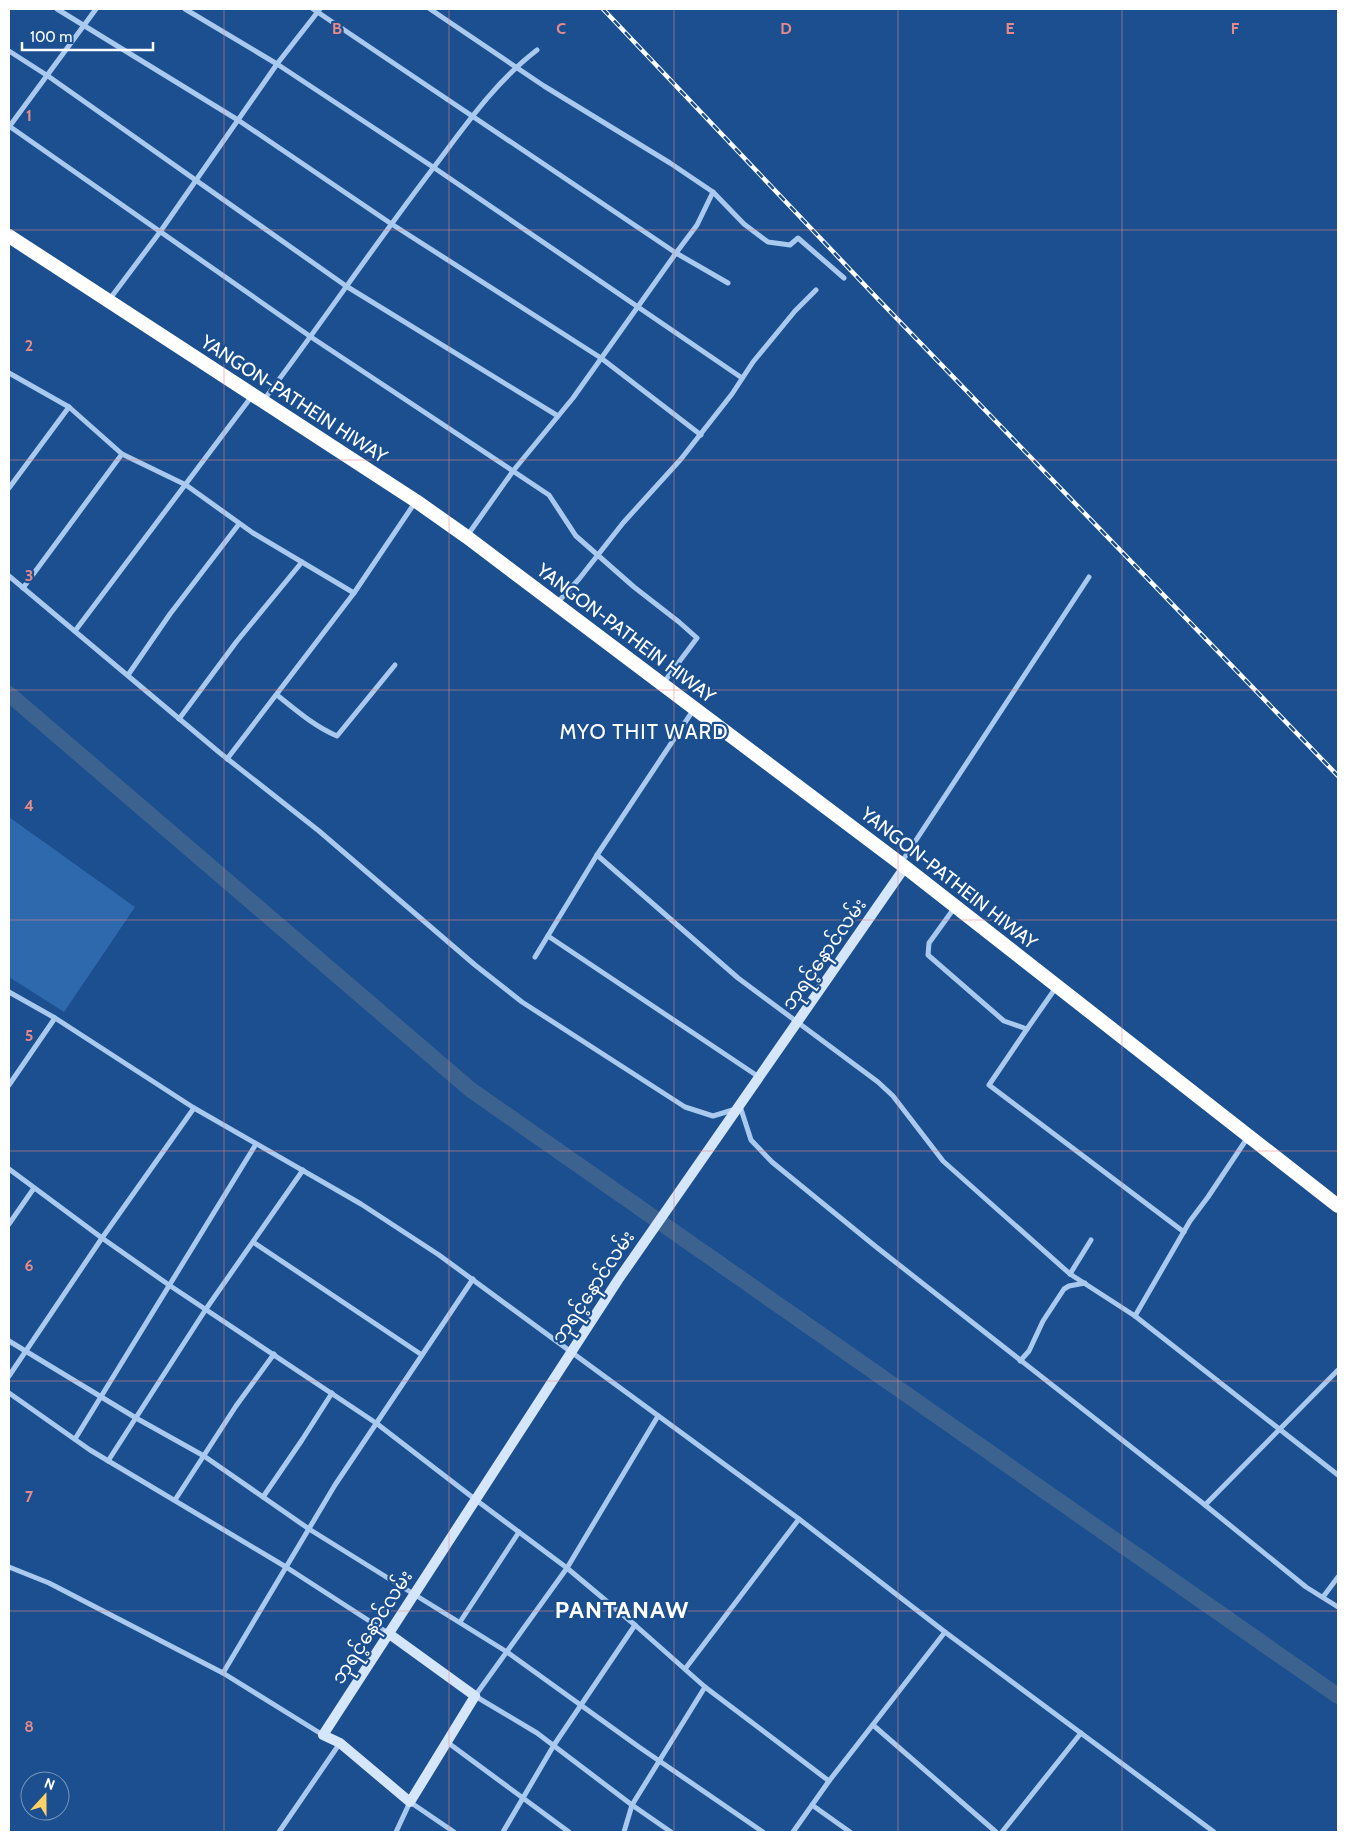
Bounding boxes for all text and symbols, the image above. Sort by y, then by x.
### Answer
text: B [332,19,342,38]
text: C [556,19,566,38]
text: D [780,19,792,38]
text: E [1005,19,1015,38]
text: F [1231,19,1240,38]
scale bar [22,20,154,52]
text: 100 m [30,28,72,46]
text: 1 [26,106,32,125]
street label: YANGON-PATHEIN HIWAY [196,330,392,468]
text: 2 [25,336,33,355]
street label: YANGON-PATHEIN HIWAY [531,558,720,708]
text: 3 [25,566,33,585]
district label: MYO THIT WARD [559,719,729,744]
text: 4 [24,796,34,815]
street label: YANGON-PATHEIN HIWAY [855,801,1042,954]
street label: ဘုရင့်နောင်လမ်း [774,892,875,1017]
text: 5 [25,1026,33,1045]
street label: ဘုရင့်နောင်လမ်း [544,1225,643,1351]
text: 6 [25,1256,34,1275]
text: 7 [25,1487,34,1506]
street label: ဘုရင့်နောင်လမ်း [324,1564,422,1691]
district label: PANTANAW [555,1595,689,1624]
text: 8 [24,1717,34,1736]
north arrow [20,1771,70,1821]
text: N [42,1774,58,1794]

